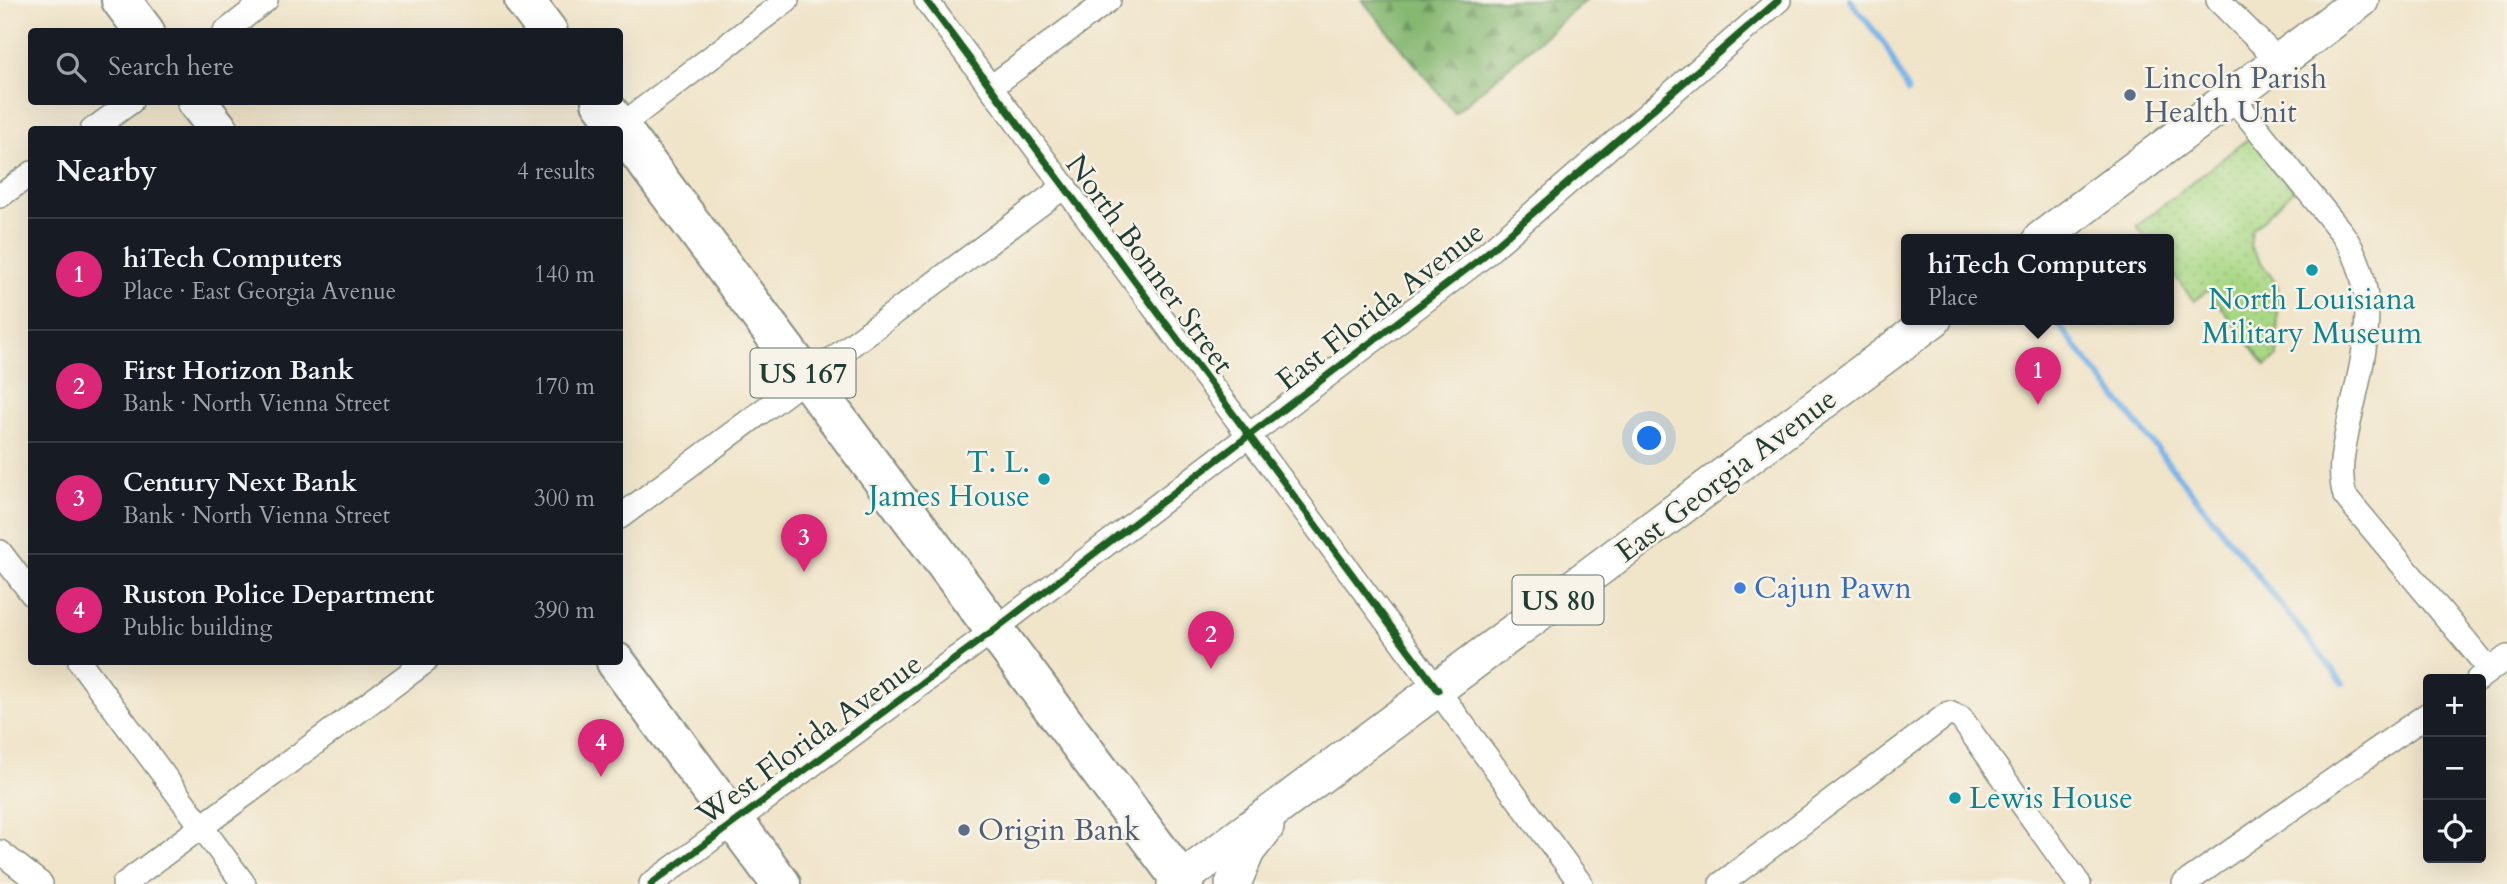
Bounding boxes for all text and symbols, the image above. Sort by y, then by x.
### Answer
search box [28,28,623,105]
icon: search [52,48,90,86]
text: Search here [108,49,234,84]
place label: Lincoln Parish Health Unit [2144,58,2327,133]
marker: Lincoln Parish Health Unit [2122,87,2138,103]
street label: North Bonner Street [1056,146,1244,383]
text: Nearby [56,151,157,192]
text: 4 results [517,156,595,187]
street label: East Florida Avenue [1268,212,1493,401]
popup [1901,234,2174,325]
text: hiTech Computers [123,241,342,276]
text: hiTech Computers [1928,247,2147,282]
text: 1 [73,259,85,290]
text: 140 m [534,259,595,290]
marker: North Louisiana Military Museum [2304,262,2320,278]
text: Place · East Georgia Avenue [123,276,396,307]
place label: North Louisiana Military Museum [2202,279,2423,354]
text: Place [1928,282,1978,313]
pin: 1 [2015,347,2061,405]
road number: US 167 [750,348,856,398]
text: First Horizon Bank [123,353,354,388]
text: 2 [73,371,85,402]
text: 170 m [534,371,595,402]
street label: East Georgia Avenue [1607,379,1845,572]
text: Bank · North Vienna Street [123,388,390,419]
your location [1632,421,1666,455]
place label: T. L. James House [864,442,1030,517]
text: Century Next Bank [123,465,357,500]
marker: T. L. James House [1036,471,1052,487]
text: 3 [73,483,85,514]
text: 300 m [534,483,595,514]
text: Bank · North Vienna Street [123,500,390,531]
pin: 3 [781,514,827,572]
place label: Cajun Pawn [1754,568,1912,609]
road number: US 80 [1512,576,1604,624]
text: Ruston Police Department [123,577,434,612]
marker: Cajun Pawn [1732,580,1748,596]
text: 4 [73,595,85,626]
text: 390 m [534,595,595,626]
pin: 2 [1188,611,1234,669]
text: Public building [123,612,273,643]
street label: West Florida Avenue [688,644,930,836]
map controls [2423,674,2486,863]
button: + [2423,674,2486,737]
pin: 4 [578,719,624,777]
button: − [2423,737,2486,800]
place label: Lewis House [1969,778,2133,819]
marker: Lewis House [1947,790,1963,806]
button: locate [2423,800,2486,863]
place label: Origin Bank [978,810,1140,851]
marker: Origin Bank [956,822,972,838]

